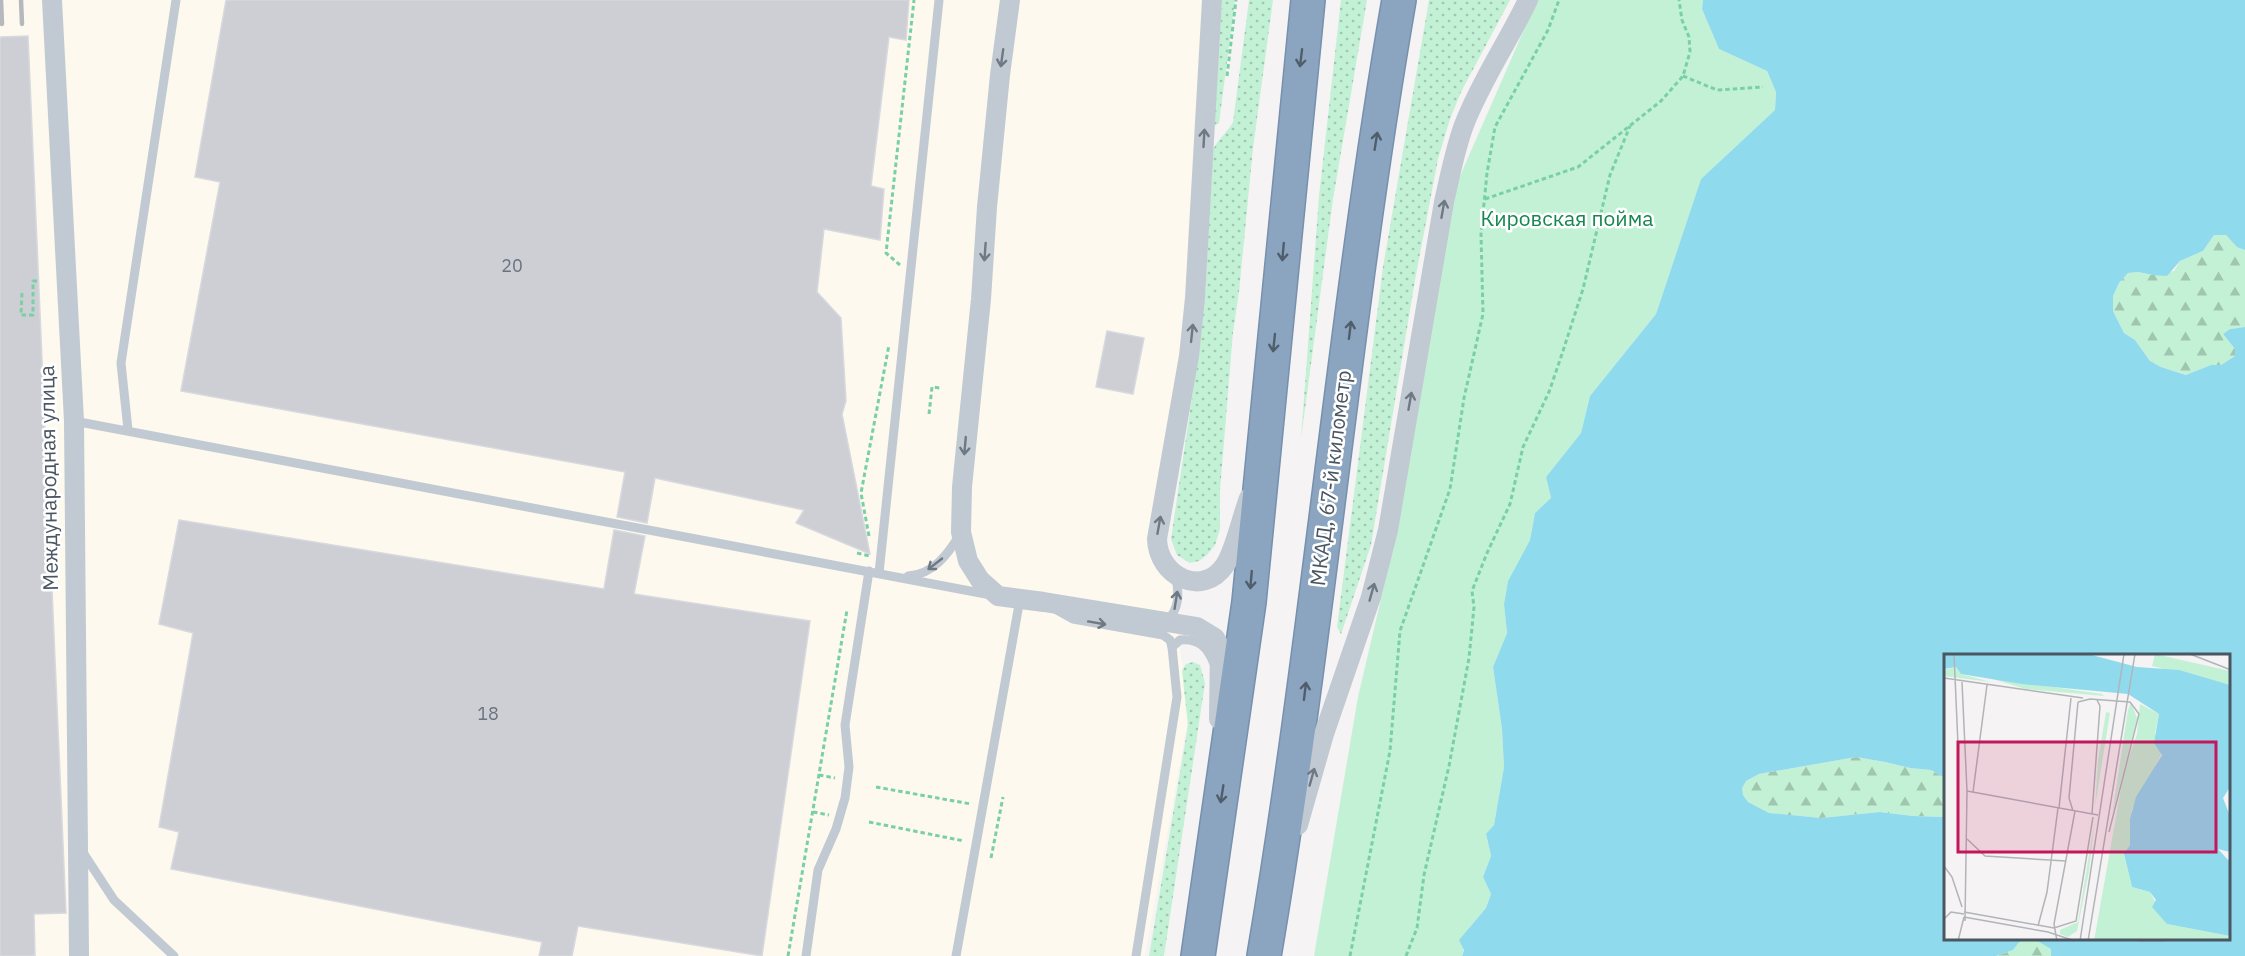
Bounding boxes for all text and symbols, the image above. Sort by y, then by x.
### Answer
one-way arrow [997,48,1008,67]
one-way arrow [1295,48,1306,68]
one-way arrow [1199,129,1210,149]
one-way arrow [1371,131,1382,151]
one-way arrow [1438,199,1449,219]
park label: Кировская пойма [1481,204,1653,232]
one-way arrow [979,242,990,262]
one-way arrow [1277,242,1288,262]
house number: 20 [501,254,523,277]
one-way arrow [1344,321,1355,341]
one-way arrow [1187,323,1198,343]
one-way arrow [1268,333,1279,352]
street label: Международная улица [32,365,64,591]
street label: МКАД, 67-й километр [1303,368,1357,587]
one-way arrow [1405,392,1416,411]
one-way arrow [959,436,970,456]
one-way arrow [1154,516,1165,535]
one-way arrow [927,558,943,571]
one-way arrow [1245,569,1256,589]
one-way arrow [1367,583,1378,602]
one-way arrow [1171,591,1182,611]
one-way arrow [1087,618,1107,629]
inset map [1944,654,2230,941]
one-way arrow [1300,681,1311,701]
house number: 18 [477,702,499,725]
one-way arrow [1307,768,1318,787]
one-way arrow [1217,783,1228,803]

